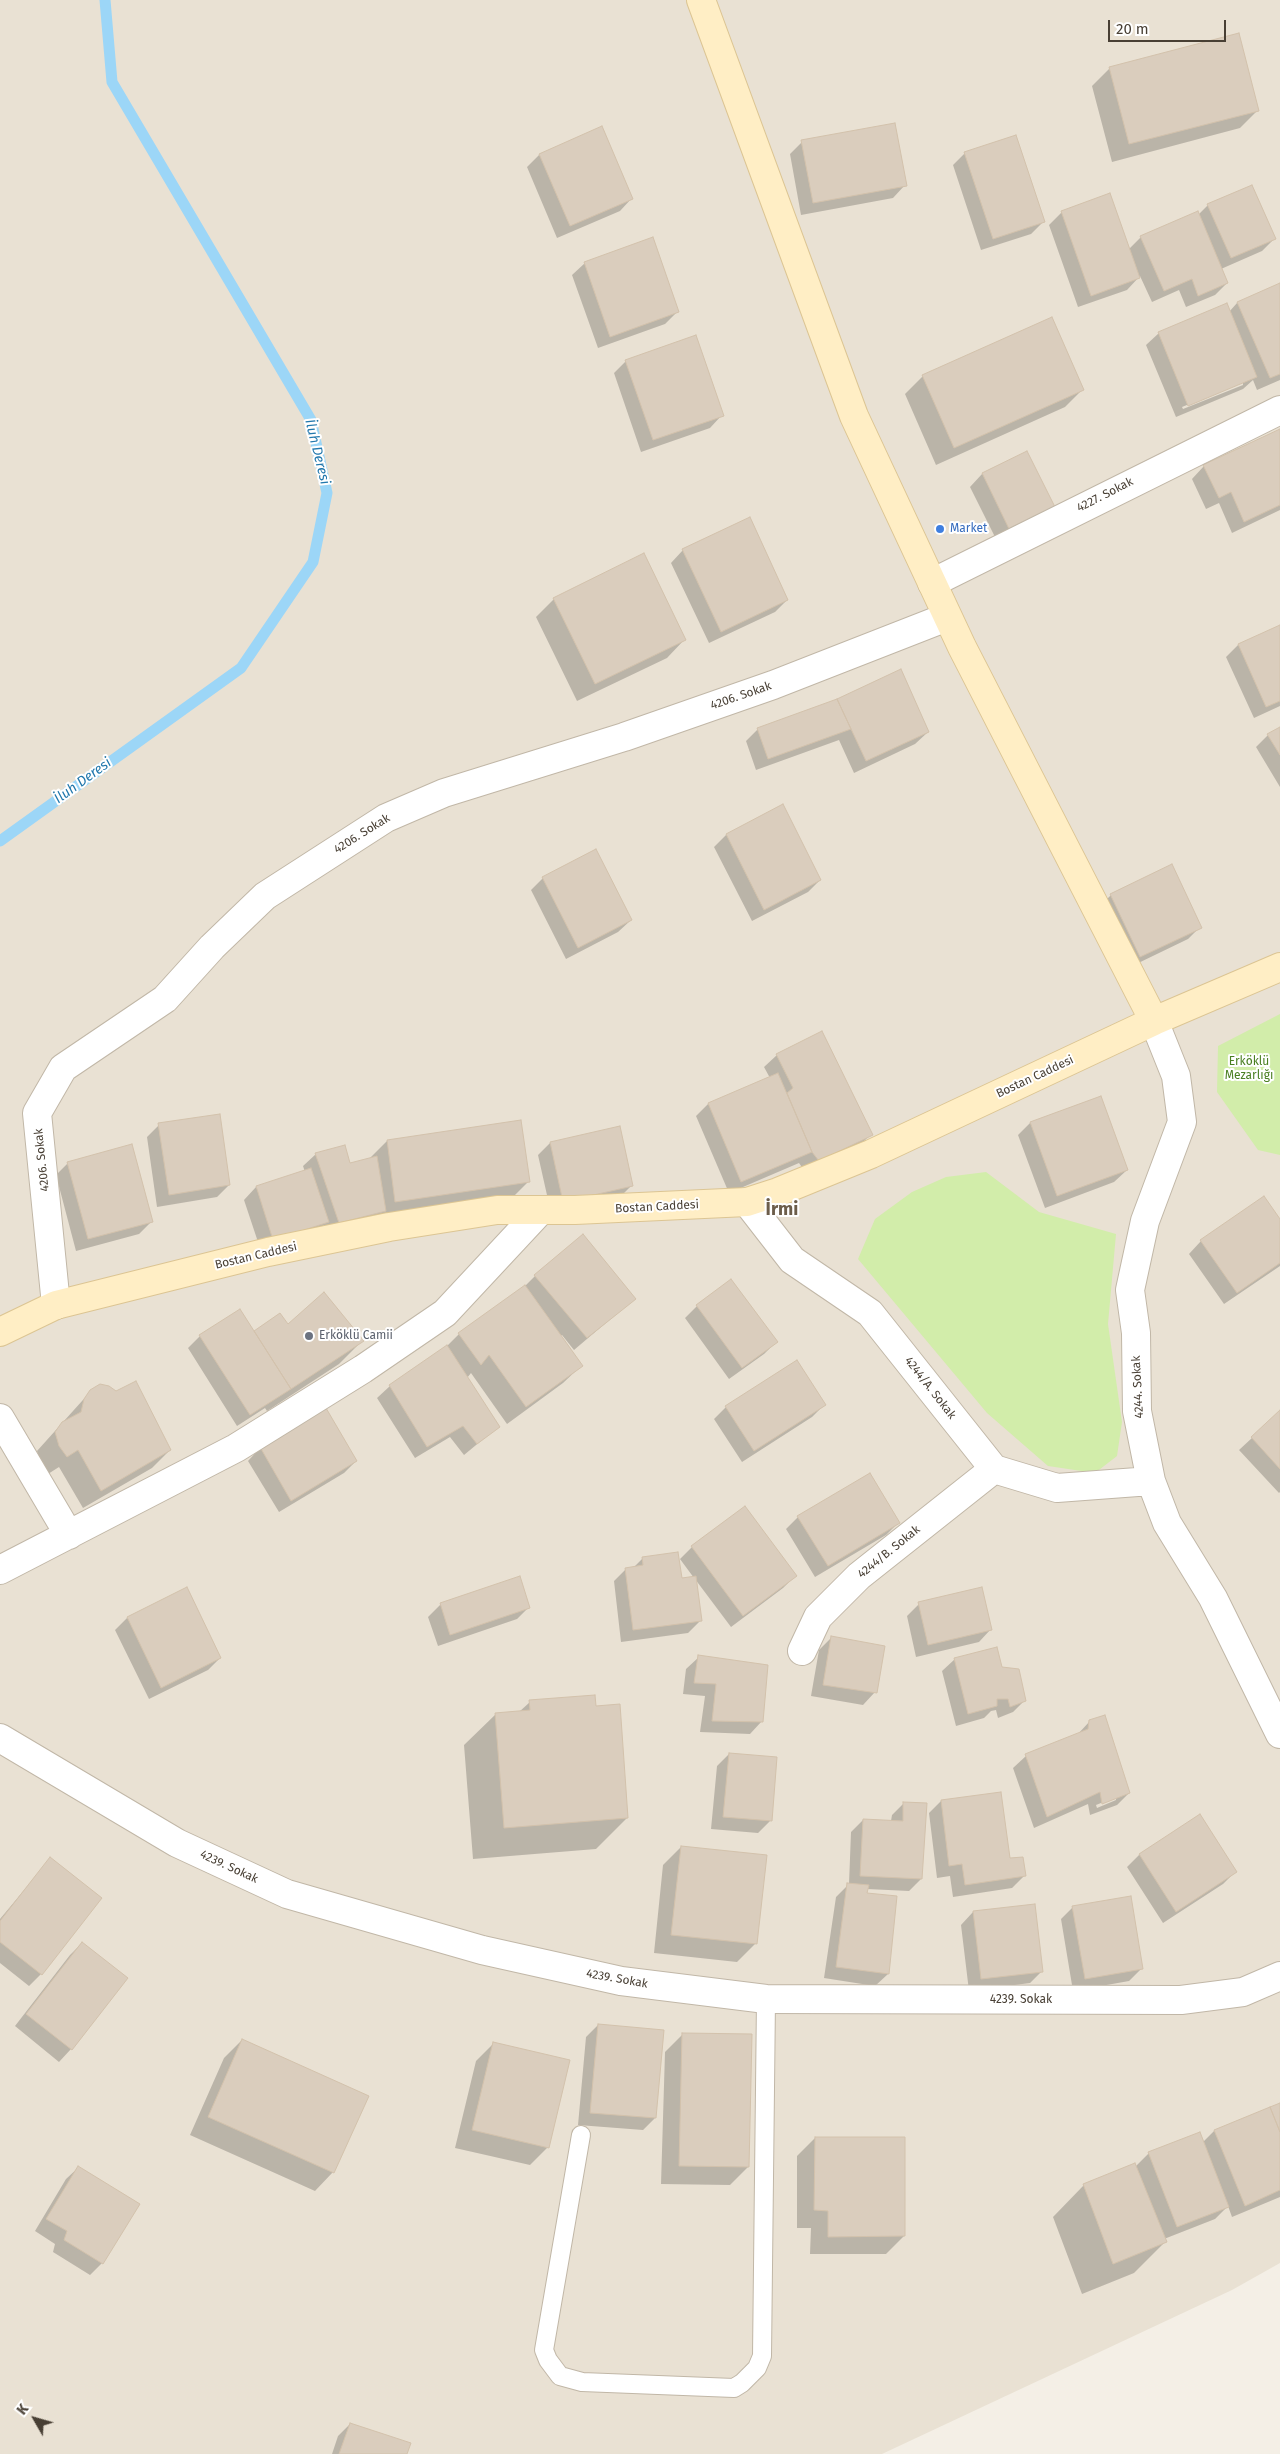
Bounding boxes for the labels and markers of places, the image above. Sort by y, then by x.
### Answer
place label: Market [950,522,987,536]
marker: Market [934,523,946,535]
place label: Erköklü Camii [319,1329,393,1343]
marker: Erköklü Camii [303,1330,315,1342]

